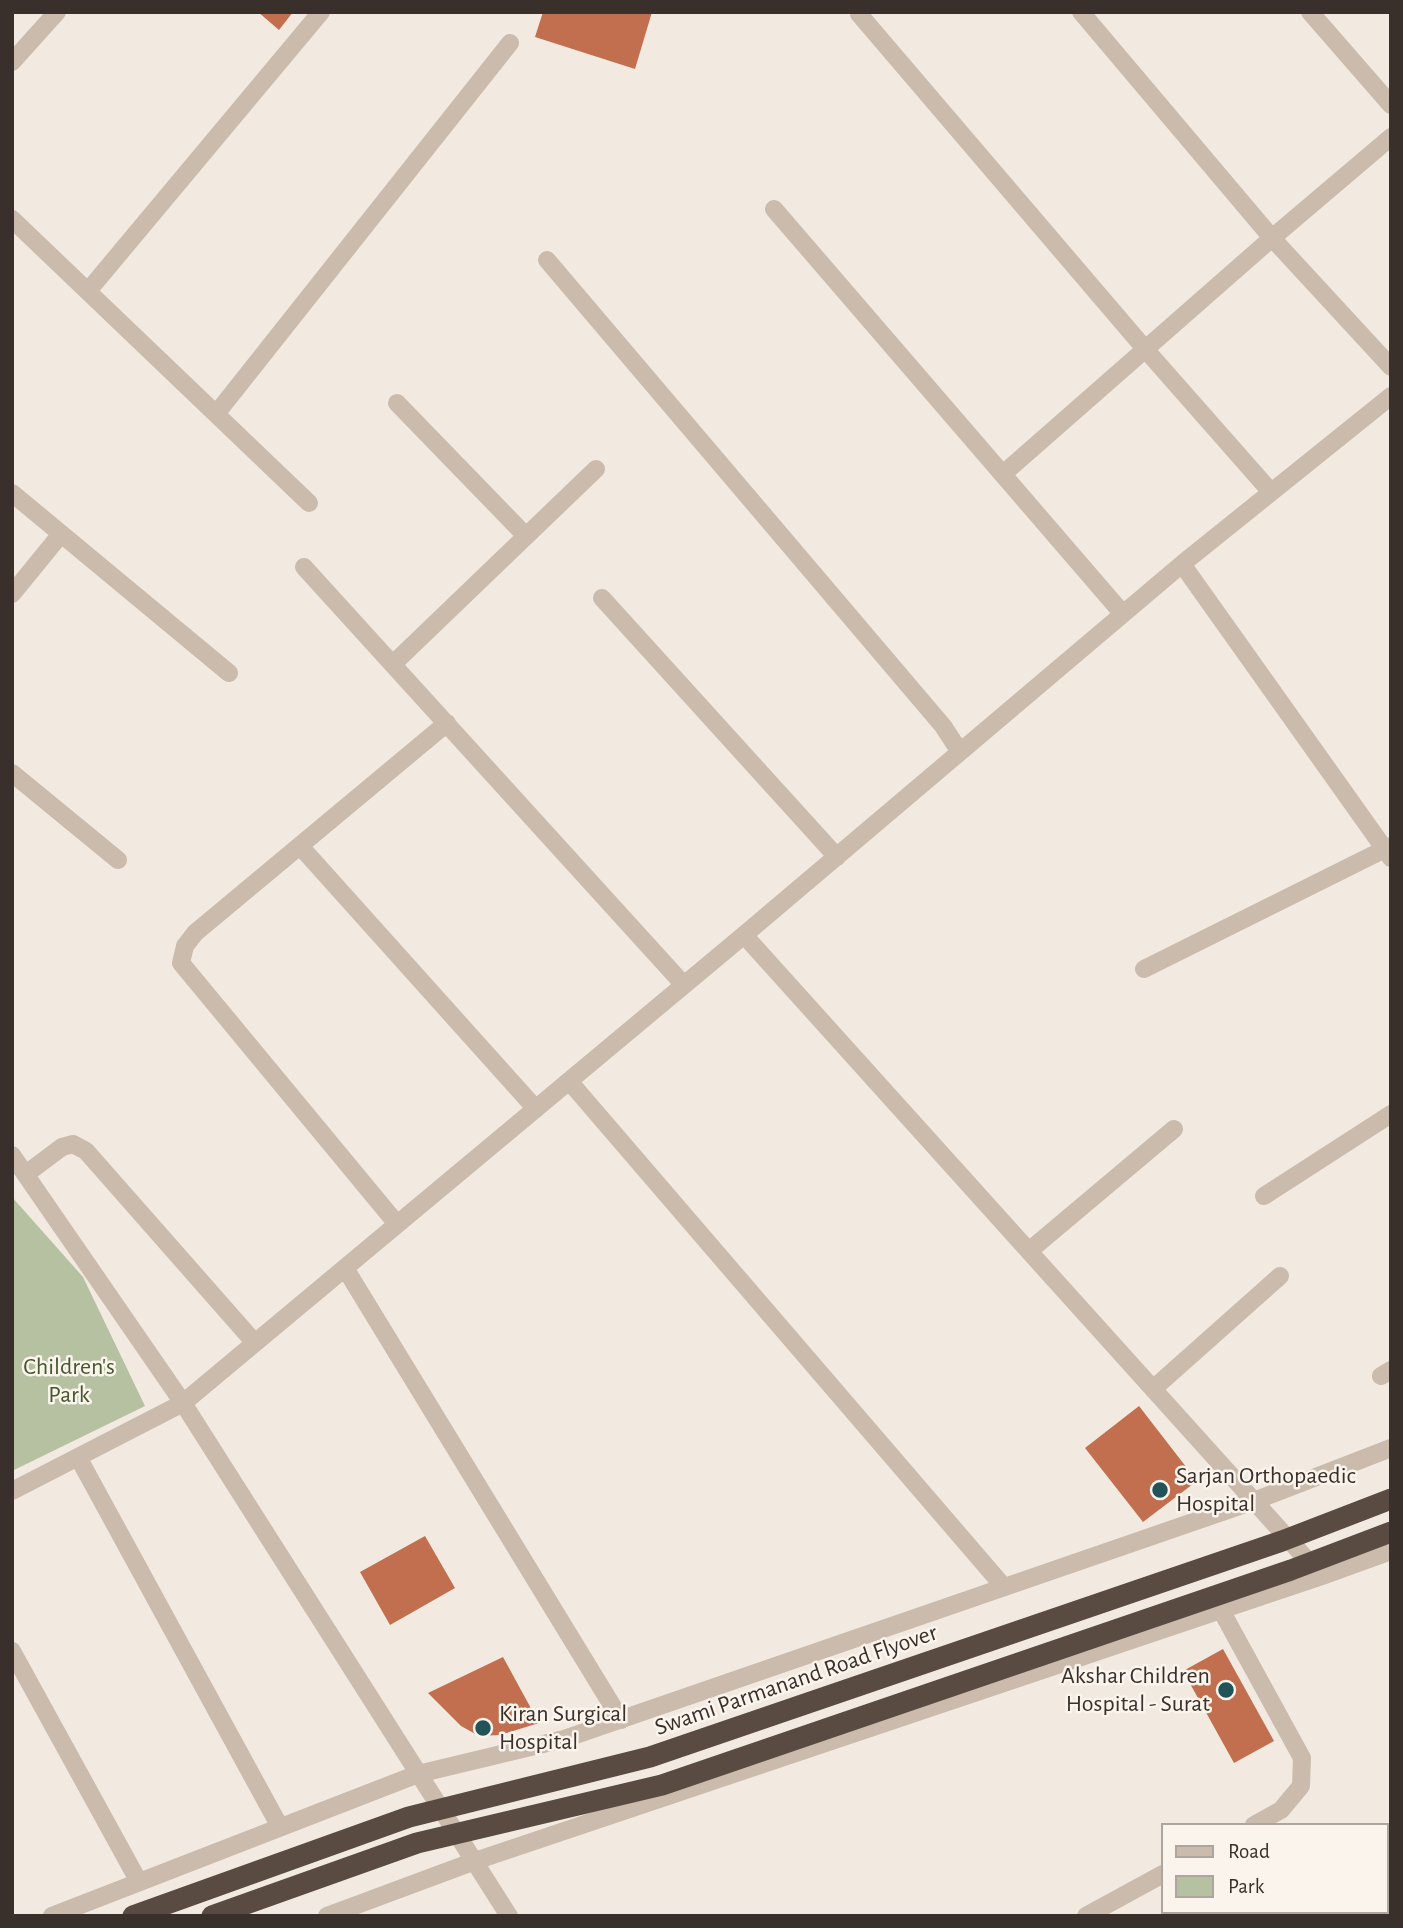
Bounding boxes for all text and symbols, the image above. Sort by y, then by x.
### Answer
park label: Children's Park [23,1353,115,1409]
place label: Sarjan Orthopaedic Hospital [1176,1462,1356,1518]
marker: Sarjan Orthopaedic Hospital [1150,1480,1170,1500]
street label: Swami Parmanand Road Flyover [651,1618,941,1742]
place label: Akshar Children Hospital - Surat [1061,1662,1210,1718]
marker: Akshar Children Hospital - Surat [1216,1680,1236,1700]
place label: Kiran Surgical Hospital [499,1700,627,1756]
marker: Kiran Surgical Hospital [473,1718,493,1738]
legend [1162,1823,1389,1914]
text: Road [1228,1841,1270,1862]
text: Park [1228,1876,1264,1897]

